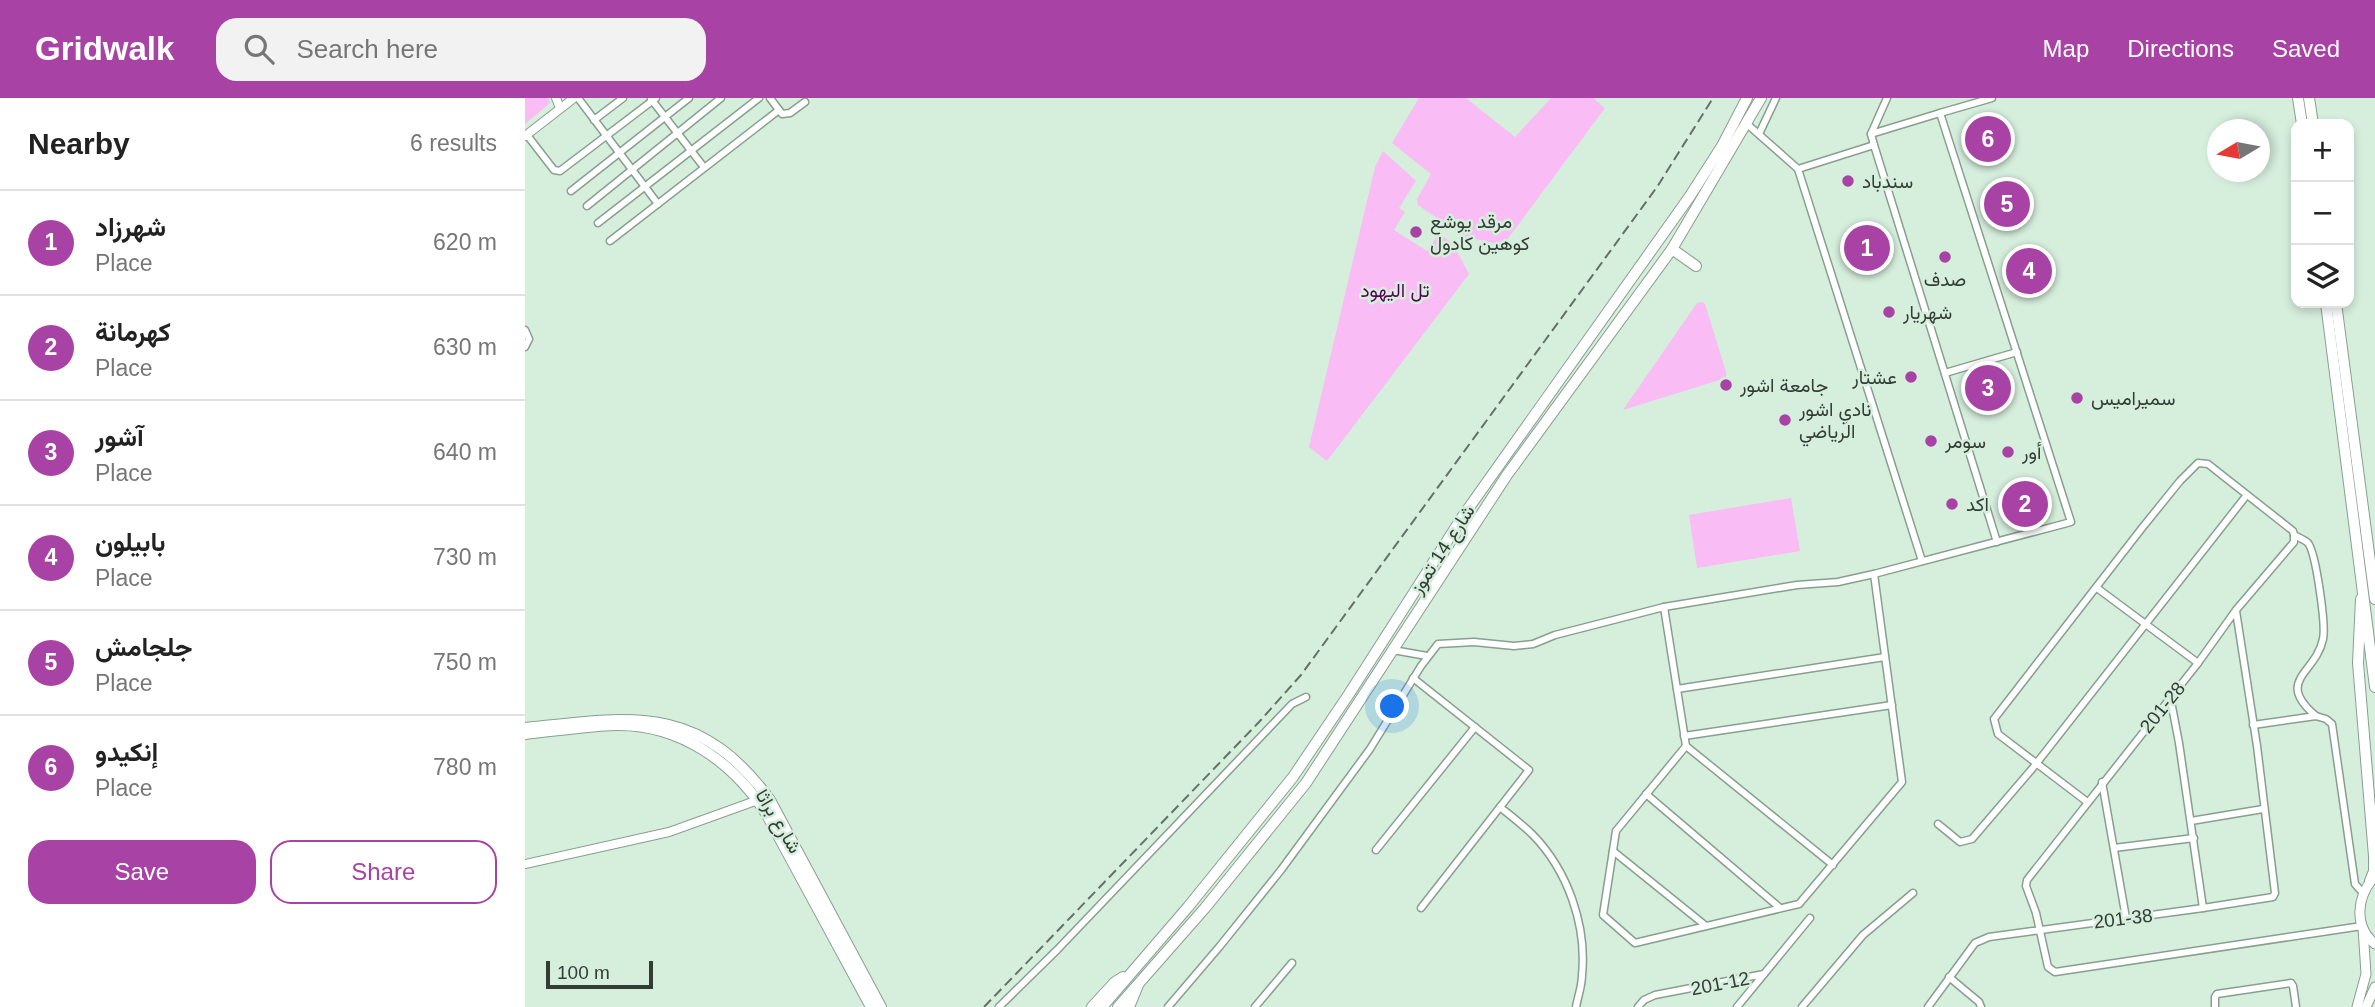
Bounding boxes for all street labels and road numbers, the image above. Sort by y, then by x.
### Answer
street label: شارع 14 تموز [1405,501,1481,600]
street label: 201-28 [2136,678,2189,737]
street label: شارع براثا [750,786,806,858]
street label: 201-38 [2092,904,2154,933]
street label: 201-12 [1689,968,1751,999]

